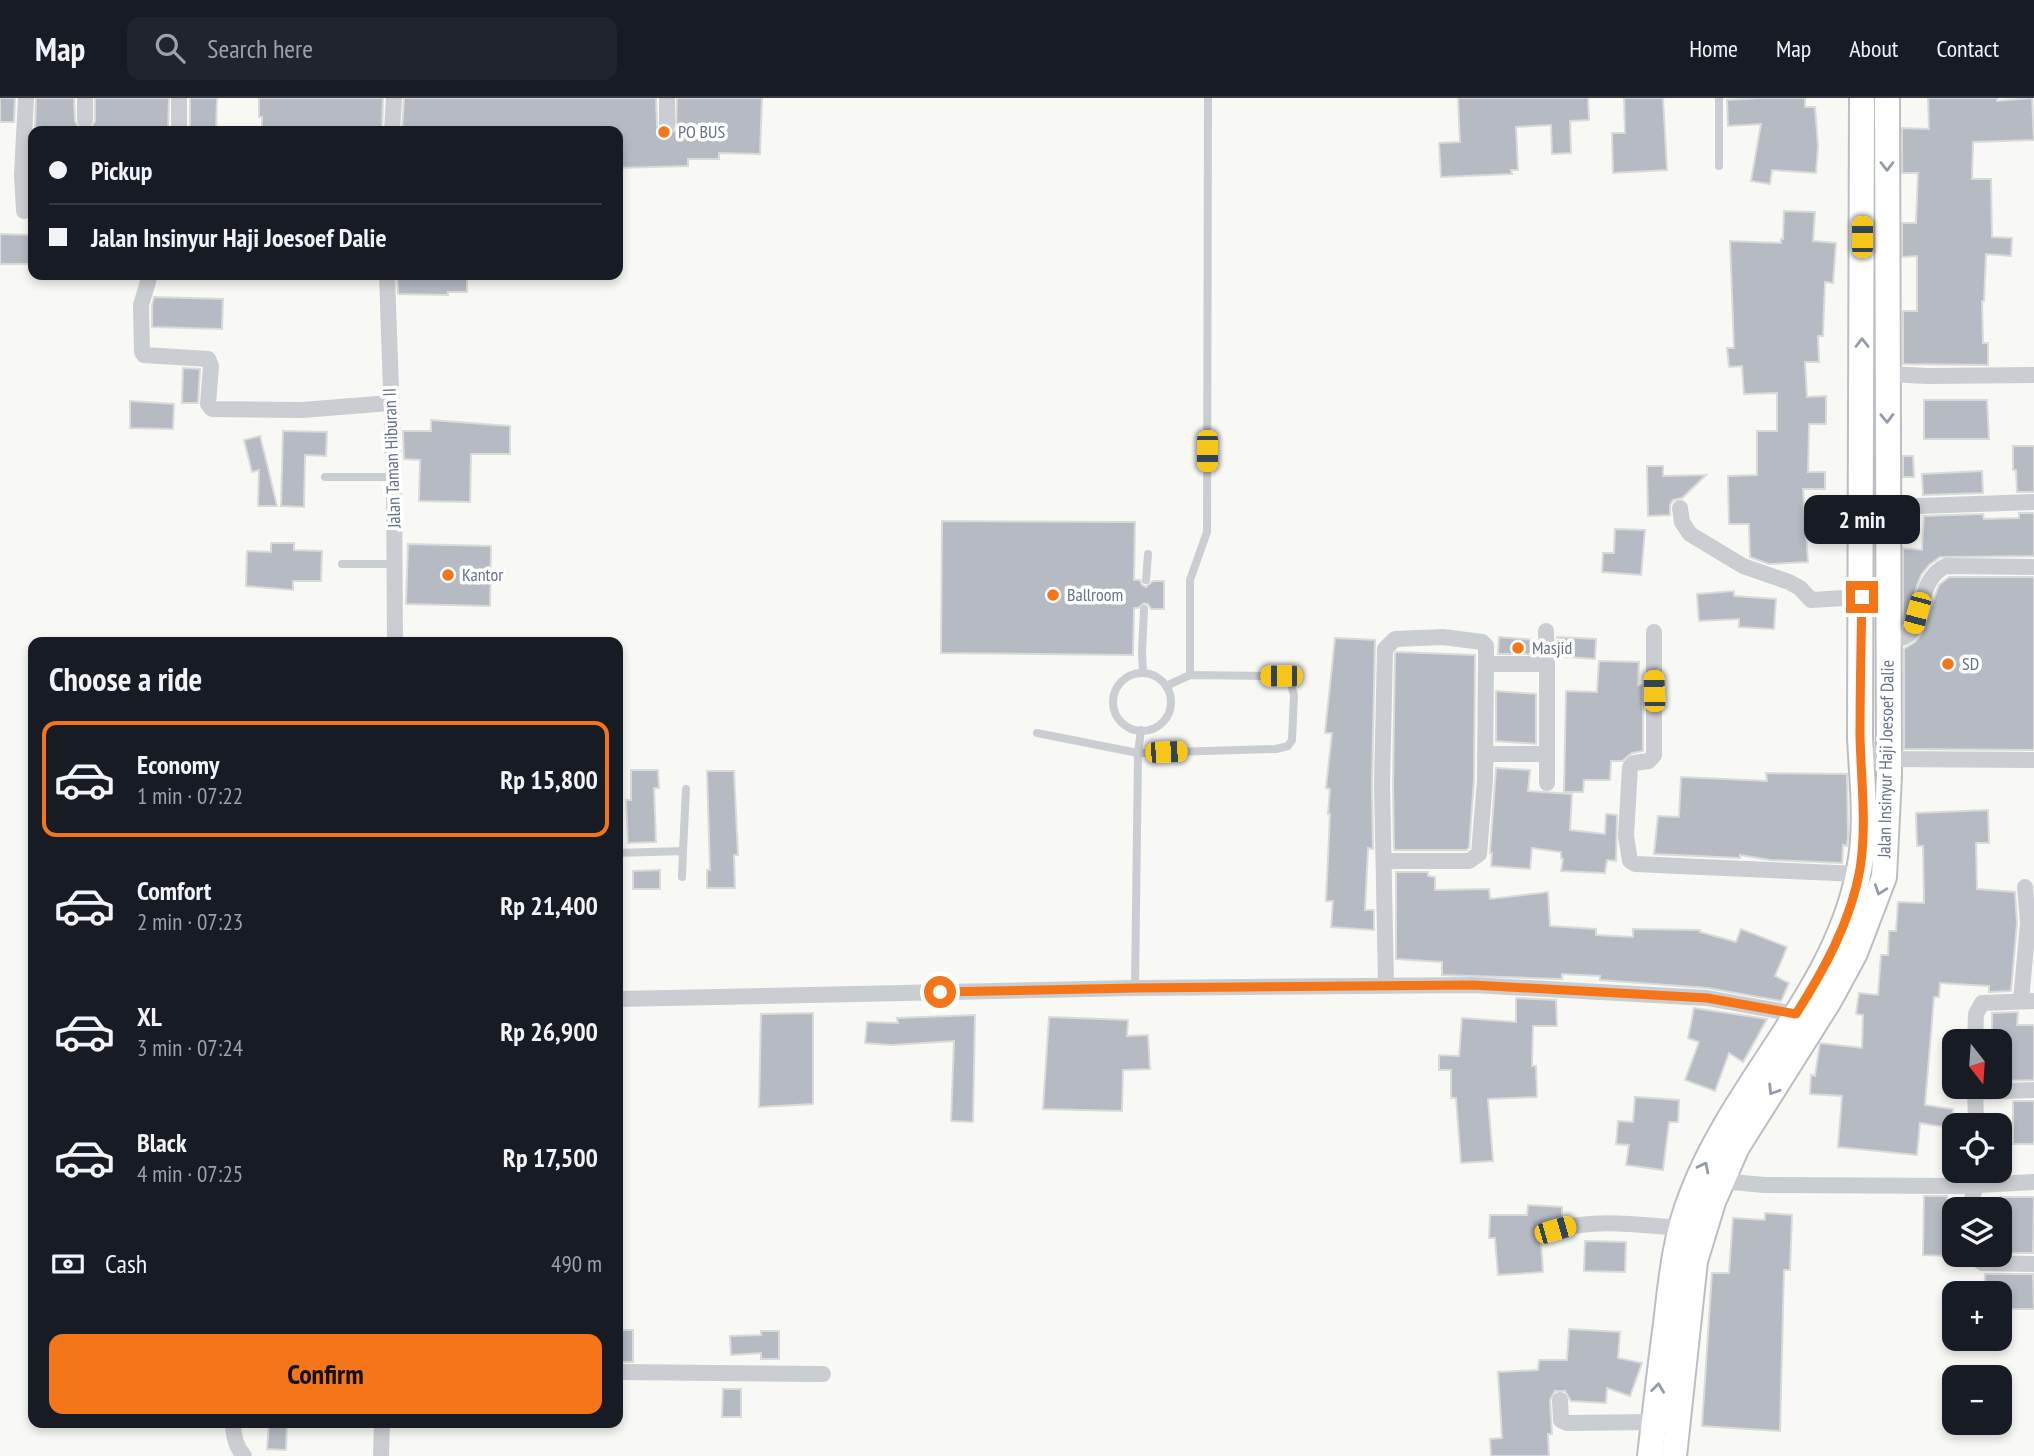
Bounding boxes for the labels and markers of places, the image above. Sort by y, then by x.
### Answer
place label: PO BUS [678,120,725,143]
marker: PO BUS [656,124,672,140]
place label: Kantor [462,563,503,586]
marker: Kantor [440,567,456,583]
place label: Ballroom [1067,583,1123,606]
marker: Ballroom [1045,587,1061,603]
place label: Masjid [1532,636,1572,659]
marker: Masjid [1510,640,1526,656]
place label: SD [1962,652,1979,675]
marker: SD [1940,656,1956,672]

